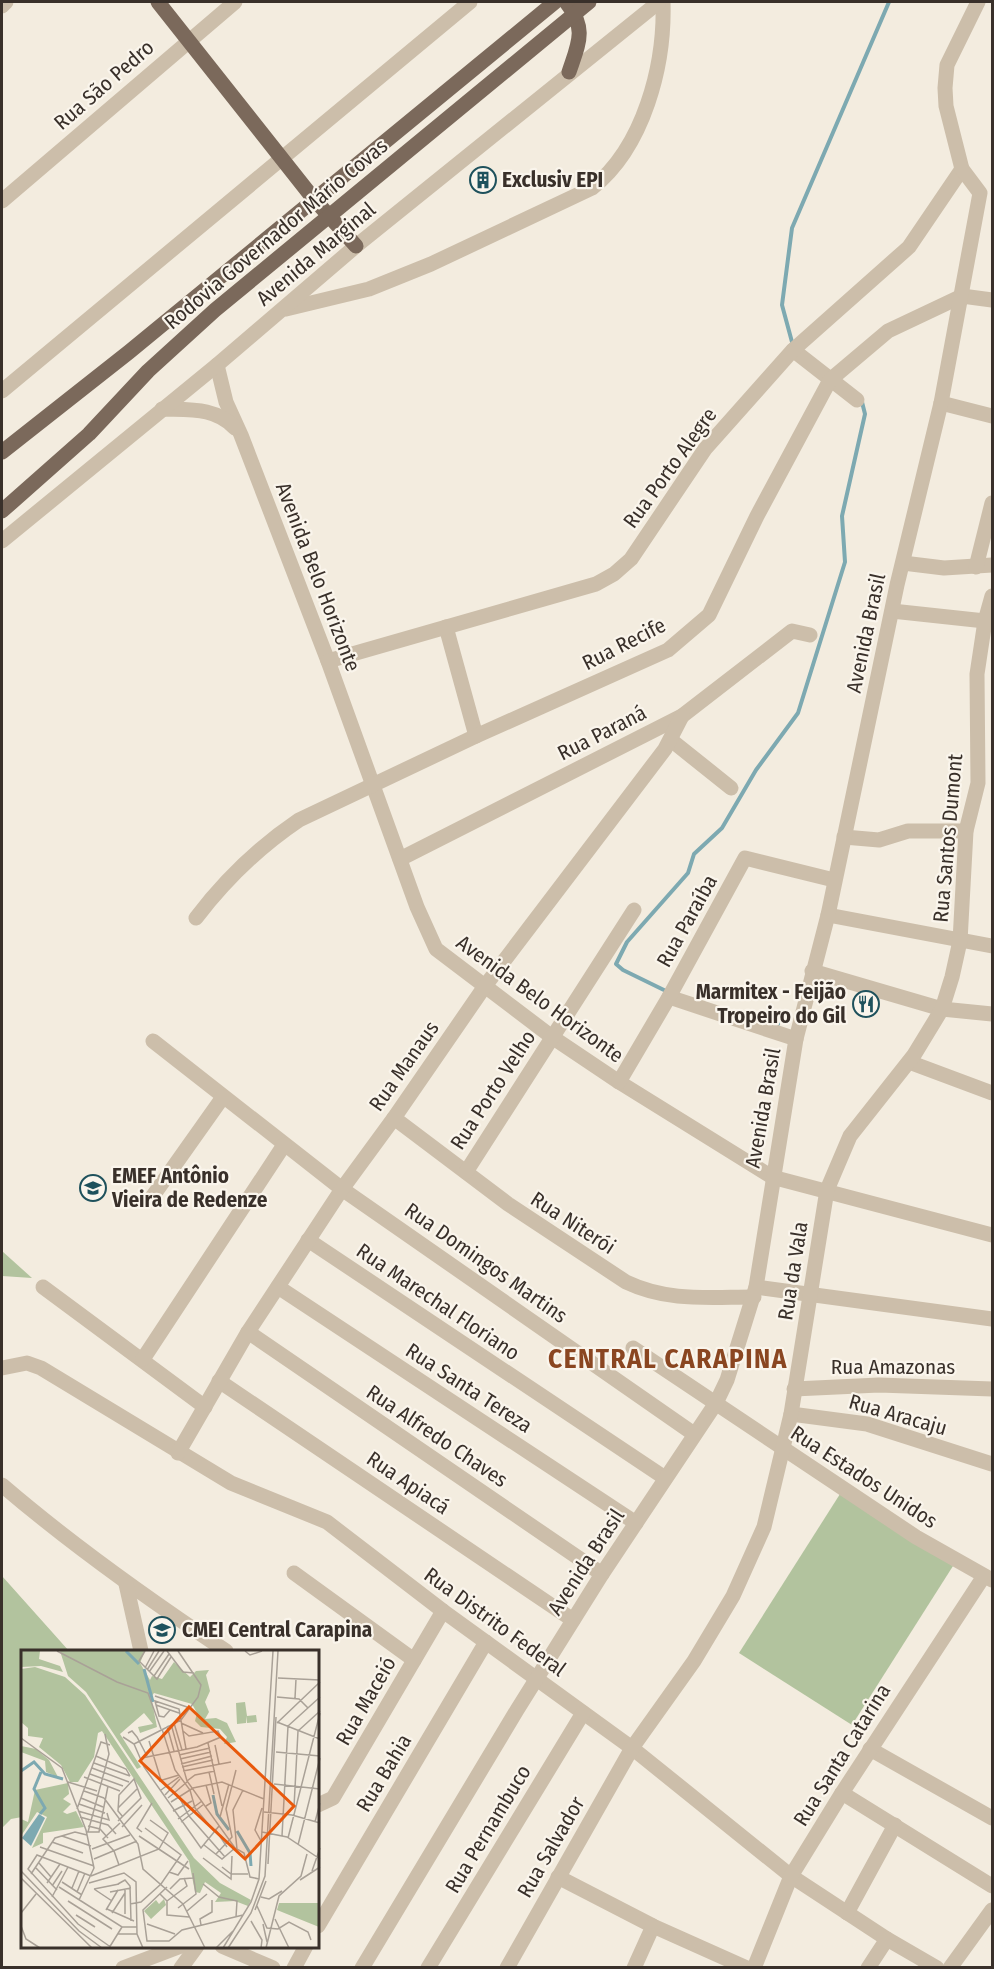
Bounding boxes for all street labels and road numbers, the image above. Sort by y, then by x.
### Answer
street label: Rua São Pedro [49,34,159,136]
street label: Rodovia Governador Mário Covas [159,133,393,335]
street label: Avenida Marginal [251,196,381,311]
street label: Rua Porto Alegre [618,403,722,533]
street label: Avenida Belo Horizonte [270,479,366,675]
street label: Avenida Brasil [841,570,891,695]
street label: Rua Recife [578,612,670,676]
street label: Rua Paraná [553,700,651,766]
street label: Rua Santos Dumont [928,752,968,923]
street label: Rua Paraíba [651,870,723,972]
street label: Avenida Belo Horizonte [451,930,629,1068]
street label: Rua Manaus [363,1016,445,1116]
street label: Rua Porto Velho [445,1025,541,1155]
street label: Avenida Brasil [740,1045,786,1170]
street label: Rua Niterói [526,1186,620,1260]
street label: Rua Domingos Martins [400,1197,572,1329]
street label: Rua da Vala [772,1220,814,1322]
street label: Rua Marechal Floriano [352,1238,524,1366]
street label: Rua Santa Tereza [401,1337,537,1439]
street label: Rua Amazonas [831,1354,955,1380]
street label: Rua Alfredo Chaves [361,1379,513,1493]
street label: Rua Aracaju [846,1389,950,1441]
street label: Rua Estados Unidos [786,1420,942,1534]
street label: Rua Apiacá [362,1446,454,1520]
street label: Avenida Brasil [542,1504,630,1620]
street label: Rua Distrito Federal [419,1562,571,1682]
street label: Rua Maceió [330,1652,402,1750]
street label: Rua Santa Catarina [788,1679,896,1831]
street label: Rua Bahia [351,1729,417,1817]
street label: Rua Pernambuco [440,1760,536,1898]
street label: Rua Salvador [512,1791,591,1902]

